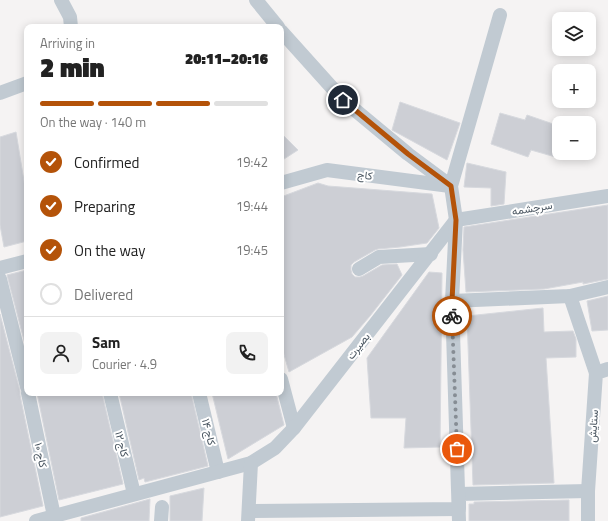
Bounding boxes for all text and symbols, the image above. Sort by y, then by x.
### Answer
map controls [552,12,596,160]
button: layers [552,12,596,56]
text: Arriving in [40,33,95,53]
text: 20:11–20:16 [185,47,268,70]
text: 2 min [40,48,105,87]
button: + [552,64,596,108]
pin [326,83,360,117]
icon: home [332,89,354,111]
text: On the way · 140 m [40,112,146,132]
button: − [552,116,596,160]
icon: check [40,151,62,173]
text: Confirmed [74,151,139,174]
text: 19:42 [236,152,268,172]
street label: کاج [357,166,374,184]
icon: check [40,195,62,217]
text: Preparing [74,195,135,218]
text: 19:44 [236,196,268,216]
street label: سرچشمه [511,197,554,219]
icon: check [40,239,62,261]
text: On the way [74,239,146,262]
text: 19:45 [236,240,268,260]
text: Delivered [74,283,133,306]
courier [432,296,472,336]
icon: bike [441,305,463,327]
street label: بصیرت [342,329,374,363]
text: Sam [92,331,120,354]
button: person [40,332,82,374]
button: phone [226,332,268,374]
text: Courier · 4.9 [92,354,157,374]
street label: ستایش [584,409,602,443]
street label: کاج ۱۴ [198,417,220,447]
street label: کاج ۱۲ [111,429,133,459]
pin [440,432,474,466]
icon: bag [446,438,468,460]
street label: کاج ۱۰ [31,441,51,469]

